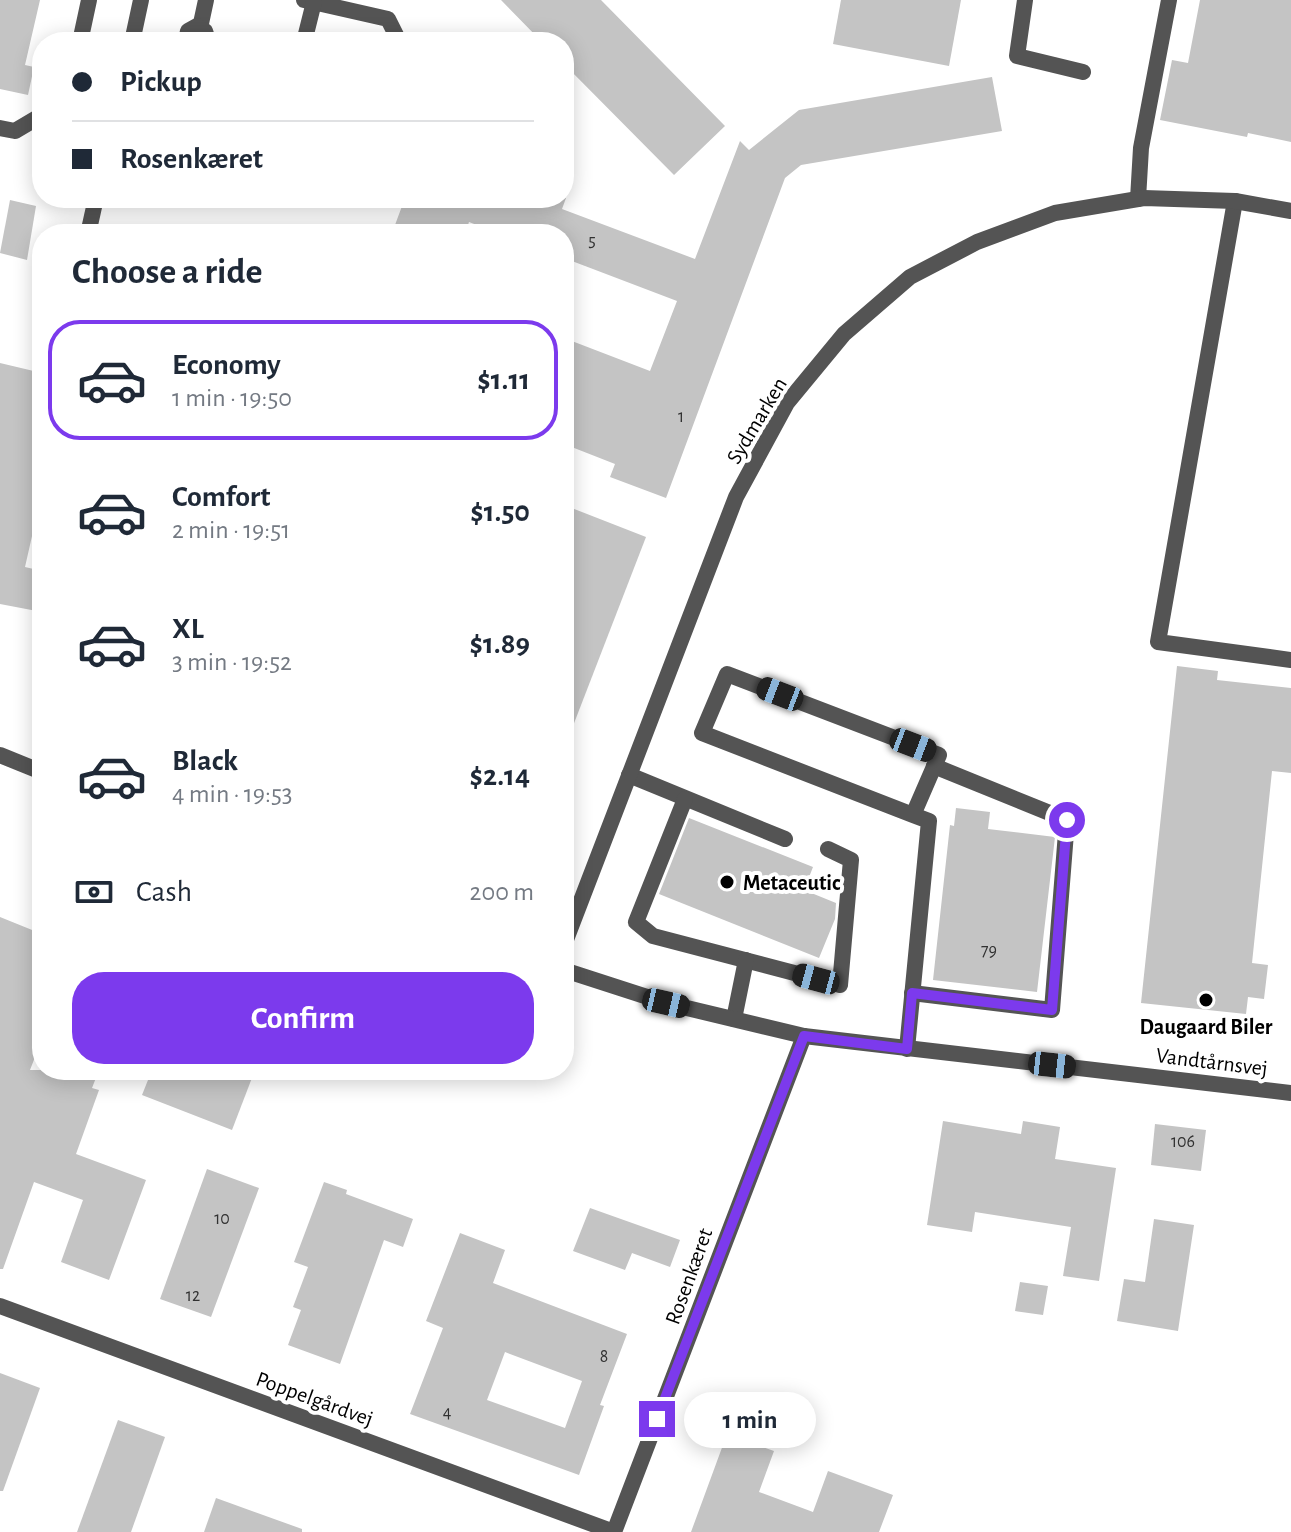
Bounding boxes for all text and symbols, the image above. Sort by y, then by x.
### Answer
text: Pickup [120,67,202,97]
text: Rosenkæret [120,144,263,174]
house number: 5 [588,232,596,250]
text: Choose a ride [72,254,262,290]
icon: car [76,344,148,416]
text: Economy [172,350,281,380]
text: $1.11 [477,365,530,395]
street label: Sydmarken [723,374,791,467]
text: 1 min · 19:50 [172,385,292,411]
house number: 1 [678,408,684,426]
icon: car [76,476,148,548]
text: Comfort [172,482,271,512]
text: $1.50 [470,497,530,527]
text: 2 min · 19:51 [172,517,290,543]
icon: car [76,608,148,680]
text: XL [172,614,204,644]
text: $1.89 [470,629,530,659]
text: 3 min · 19:52 [172,649,292,675]
car [753,674,807,714]
car [886,725,940,765]
icon: car [76,740,148,812]
text: Black [172,746,238,776]
text: $2.14 [470,761,530,791]
text: 4 min · 19:53 [172,781,293,807]
route start [1049,802,1085,838]
icon: cash [72,870,116,914]
place label: Metaceutic [743,872,841,894]
marker: Metaceutic [718,873,736,891]
text: Cash [136,877,192,907]
text: 200 m [470,879,534,905]
house number: 79 [981,942,997,960]
car [790,961,842,997]
button: Confirm [72,972,534,1064]
car [640,986,692,1020]
marker: Daugaard Biler [1197,991,1215,1009]
place label: Daugaard Biler [1139,1016,1273,1038]
street label: Vandtårnsvej [1155,1044,1269,1080]
car [1027,1051,1077,1079]
house number: 106 [1171,1133,1195,1151]
house number: 10 [214,1210,230,1228]
street label: Rosenkæret [661,1225,716,1327]
house number: 12 [186,1287,200,1305]
house number: 8 [600,1348,608,1366]
street label: Poppelgårdvej [253,1368,376,1430]
callout: 1 min [685,1391,817,1447]
route end [639,1401,675,1437]
house number: 4 [443,1404,452,1422]
text: 1 min [723,1407,777,1433]

